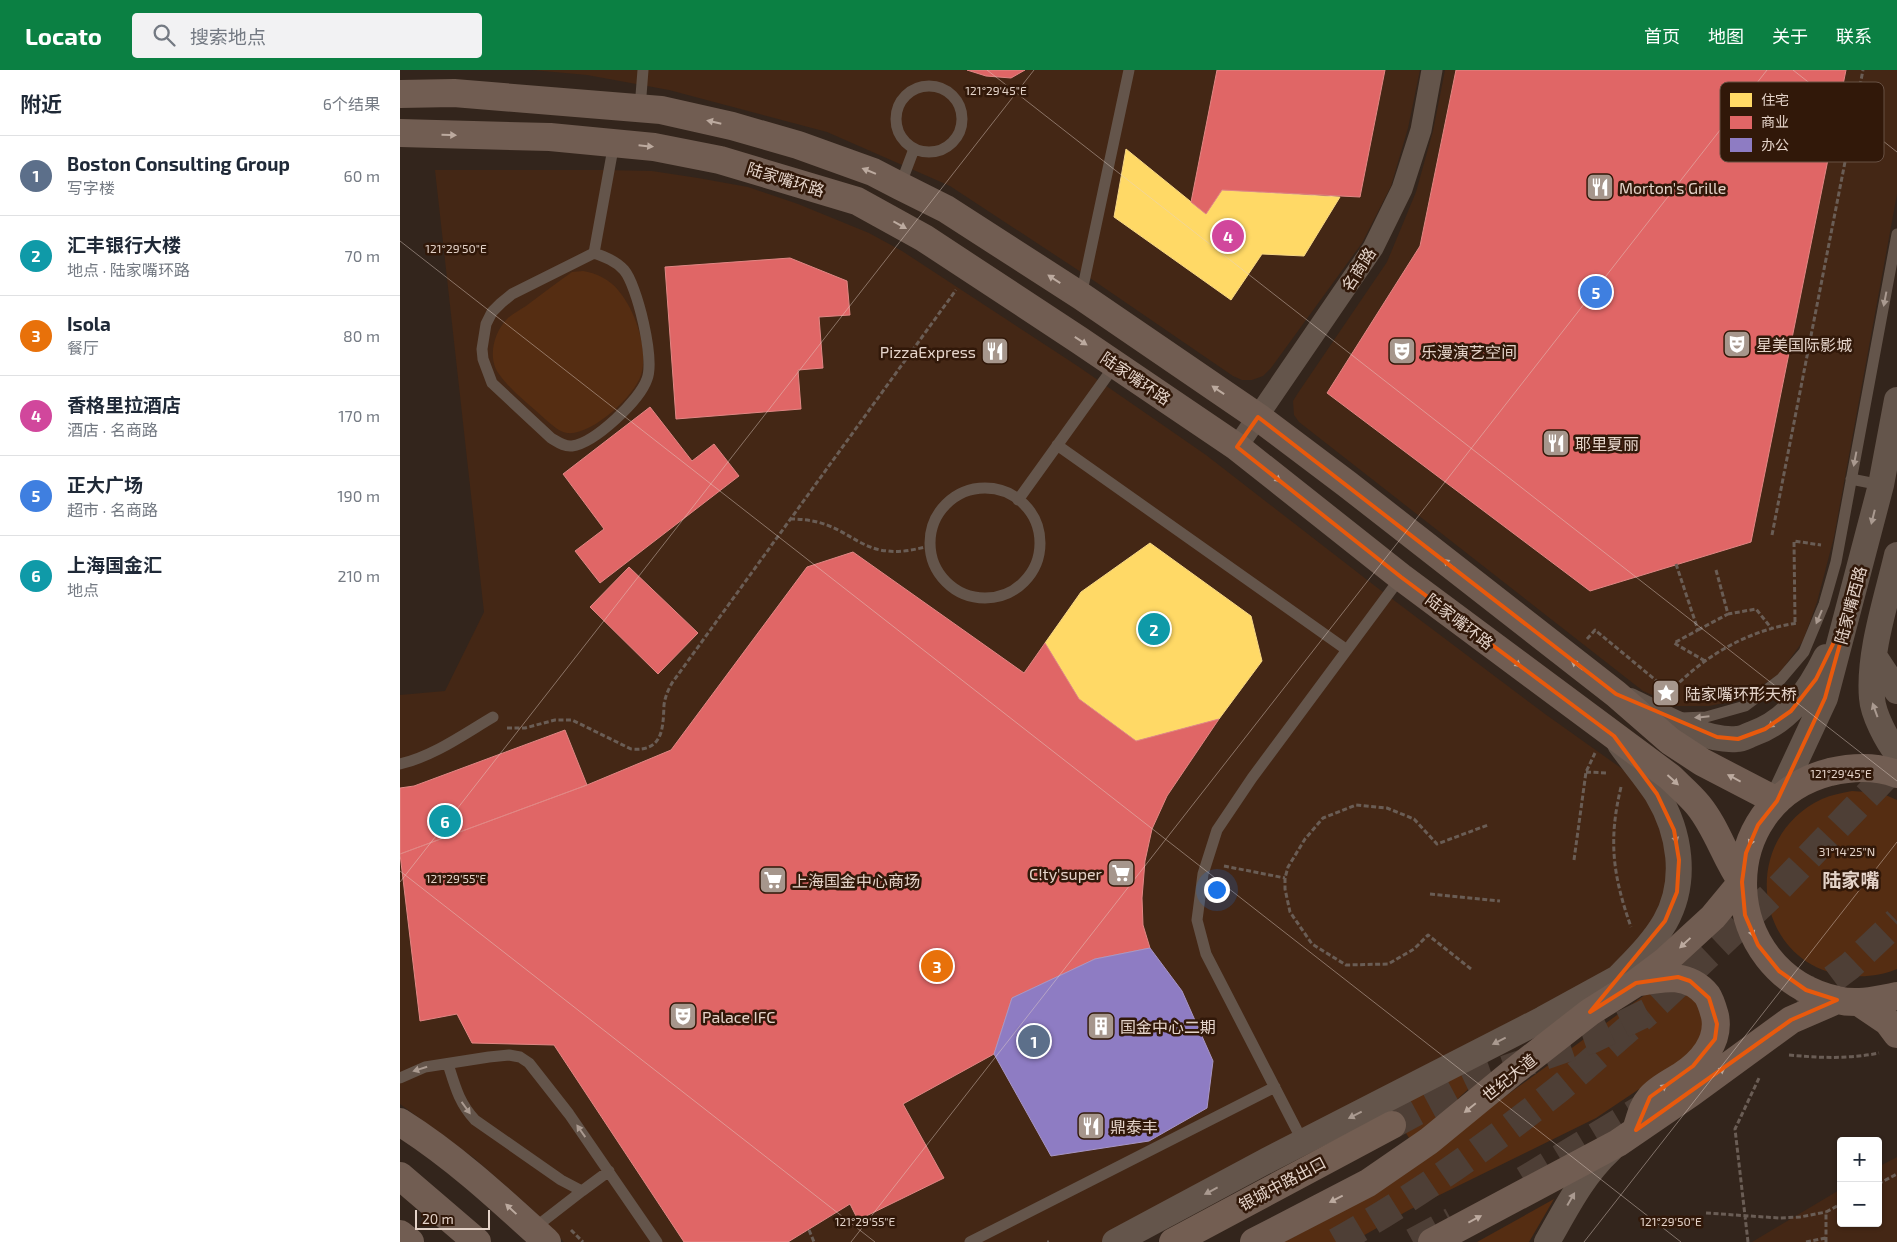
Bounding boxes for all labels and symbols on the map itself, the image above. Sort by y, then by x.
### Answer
legend [1720,82,1884,162]
text: 121°29'45"E [965,83,1027,97]
text: 住宅 [1761,91,1789,108]
text: 商业 [1761,113,1789,130]
one-way arrow [707,118,722,126]
one-way arrow [441,131,457,139]
text: 办公 [1761,136,1789,153]
one-way arrow [638,142,654,150]
street label: 陆家嘴环路 [745,158,827,200]
one-way arrow [861,167,876,175]
restaurant icon: Morton's Grille [1585,172,1615,202]
place label: Morton's Grille [1619,178,1726,197]
pin: 4 [1212,217,1244,255]
one-way arrow [892,221,907,229]
text: 121°29'50"E [425,241,487,255]
street label: 名商路 [1337,244,1379,294]
pin: 5 [1580,273,1612,311]
one-way arrow [1048,275,1061,284]
one-way arrow [1880,292,1888,308]
theatre icon: 星美国际影城 [1722,329,1752,359]
place label: 星美国际影城 [1756,335,1852,354]
restaurant icon: PizzaExpress [980,336,1010,366]
one-way arrow [1074,336,1087,346]
theatre icon: 乐漫演艺空间 [1387,336,1417,366]
place label: PizzaExpress [880,342,976,361]
place label: 乐漫演艺空间 [1421,342,1517,361]
street label: 陆家嘴环路 [1098,348,1174,408]
one-way arrow [1211,385,1225,395]
restaurant icon: 耶里夏丽 [1541,428,1571,458]
place label: 耶里夏丽 [1575,434,1639,453]
one-way arrow [1851,451,1859,467]
one-way arrow [1268,472,1281,483]
one-way arrow [1869,509,1877,524]
one-way arrow [1443,559,1456,570]
street label: 陆家嘴西路 [1830,564,1870,646]
street label: 陆家嘴环路 [1422,589,1498,653]
pin: 2 [1138,610,1170,648]
one-way arrow [1814,610,1822,624]
one-way arrow [1508,657,1522,667]
one-way arrow [1571,659,1584,670]
place icon: 陆家嘴环形天桥 [1651,678,1681,708]
place label: 陆家嘴环形天桥 [1685,684,1797,703]
one-way arrow [1871,702,1879,717]
one-way arrow [1694,713,1710,721]
one-way arrow [1767,718,1781,728]
text: 121°29'45"E [1810,766,1872,780]
one-way arrow [1666,774,1678,786]
one-way arrow [1726,774,1741,782]
pin: 6 [429,802,461,840]
one-way arrow [1671,829,1679,844]
one-way arrow [1748,832,1756,846]
text: 31°14'25"N [1819,844,1875,858]
supermarket icon: C!ty'super [1106,858,1136,888]
place label: C!ty'super [1029,864,1103,883]
supermarket icon: 上海国金中心商场 [758,865,788,895]
district label: 陆家嘴 [1822,868,1880,891]
text: 121°29'55"E [426,871,487,885]
place label: 上海国金中心商场 [792,871,920,890]
your location [1204,877,1230,903]
one-way arrow [1748,923,1756,937]
one-way arrow [1679,937,1691,949]
pin: 3 [921,947,953,985]
theatre icon: Palace IFC [668,1001,698,1031]
place label: Palace IFC [702,1007,775,1026]
building icon: 国金中心二期 [1086,1011,1116,1041]
place label: 国金中心二期 [1120,1017,1216,1036]
pin: 1 [1018,1022,1050,1060]
one-way arrow [1492,1037,1507,1045]
street label: 世纪大道 [1478,1049,1540,1105]
one-way arrow [413,1065,428,1073]
one-way arrow [1712,1067,1726,1077]
one-way arrow [1654,1085,1667,1095]
one-way arrow [461,1101,471,1115]
one-way arrow [1464,1102,1477,1113]
restaurant icon: 鼎泰丰 [1076,1111,1106,1141]
one-way arrow [1348,1111,1362,1119]
place label: 鼎泰丰 [1110,1117,1158,1136]
one-way arrow [576,1124,586,1138]
street label: 银城中路出口 [1235,1152,1329,1214]
one-way arrow [1204,1186,1218,1195]
one-way arrow [1567,1192,1575,1207]
one-way arrow [1329,1195,1343,1203]
one-way arrow [506,1203,518,1215]
scale bar [415,1207,490,1230]
text: 121°29'55"E [835,1214,896,1228]
text: 121°29'50"E [1640,1214,1702,1228]
one-way arrow [1468,1215,1482,1223]

